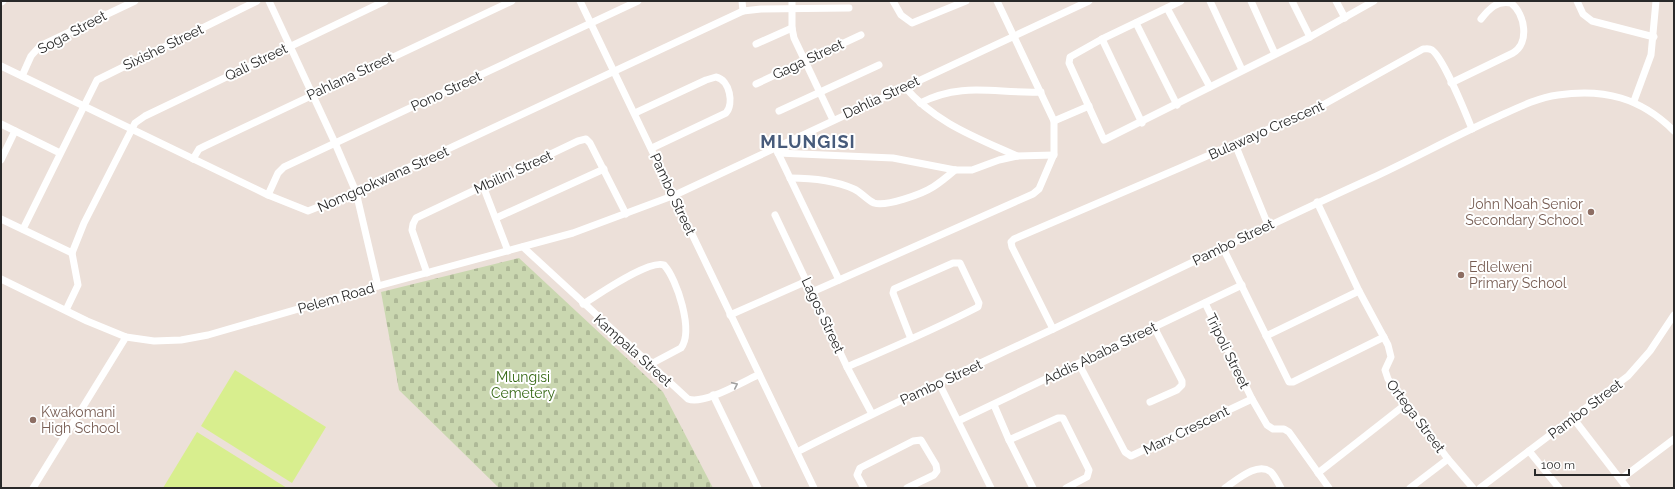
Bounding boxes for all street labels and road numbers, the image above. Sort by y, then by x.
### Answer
street label: Soga Street [35,7,109,57]
street label: Sixishe Street [120,21,206,73]
street label: Gaga Street [770,35,846,82]
street label: Qali Street [222,40,290,84]
street label: Pahlana Street [304,49,396,103]
street label: Pono Street [408,68,484,114]
street label: Dahlia Street [840,72,922,122]
street label: Bulawayo Crescent [1206,97,1326,163]
street label: Nomgqokwana Street [315,143,451,215]
street label: Mbilini Street [471,147,555,197]
street label: Pambo Street [647,151,699,238]
street label: Pambo Street [1190,215,1277,269]
street label: Lagos Street [798,274,848,356]
street label: Pelem Road [296,279,376,317]
street label: Kampala Street [591,311,676,389]
street label: Tripoli Street [1203,311,1253,391]
street label: Addis Ababa Street [1041,318,1160,387]
street label: Pambo Street [898,356,985,408]
street label: Pambo Street [1545,376,1625,442]
street label: Ortega Street [1383,377,1449,456]
street label: Marx Crescent [1141,402,1232,458]

